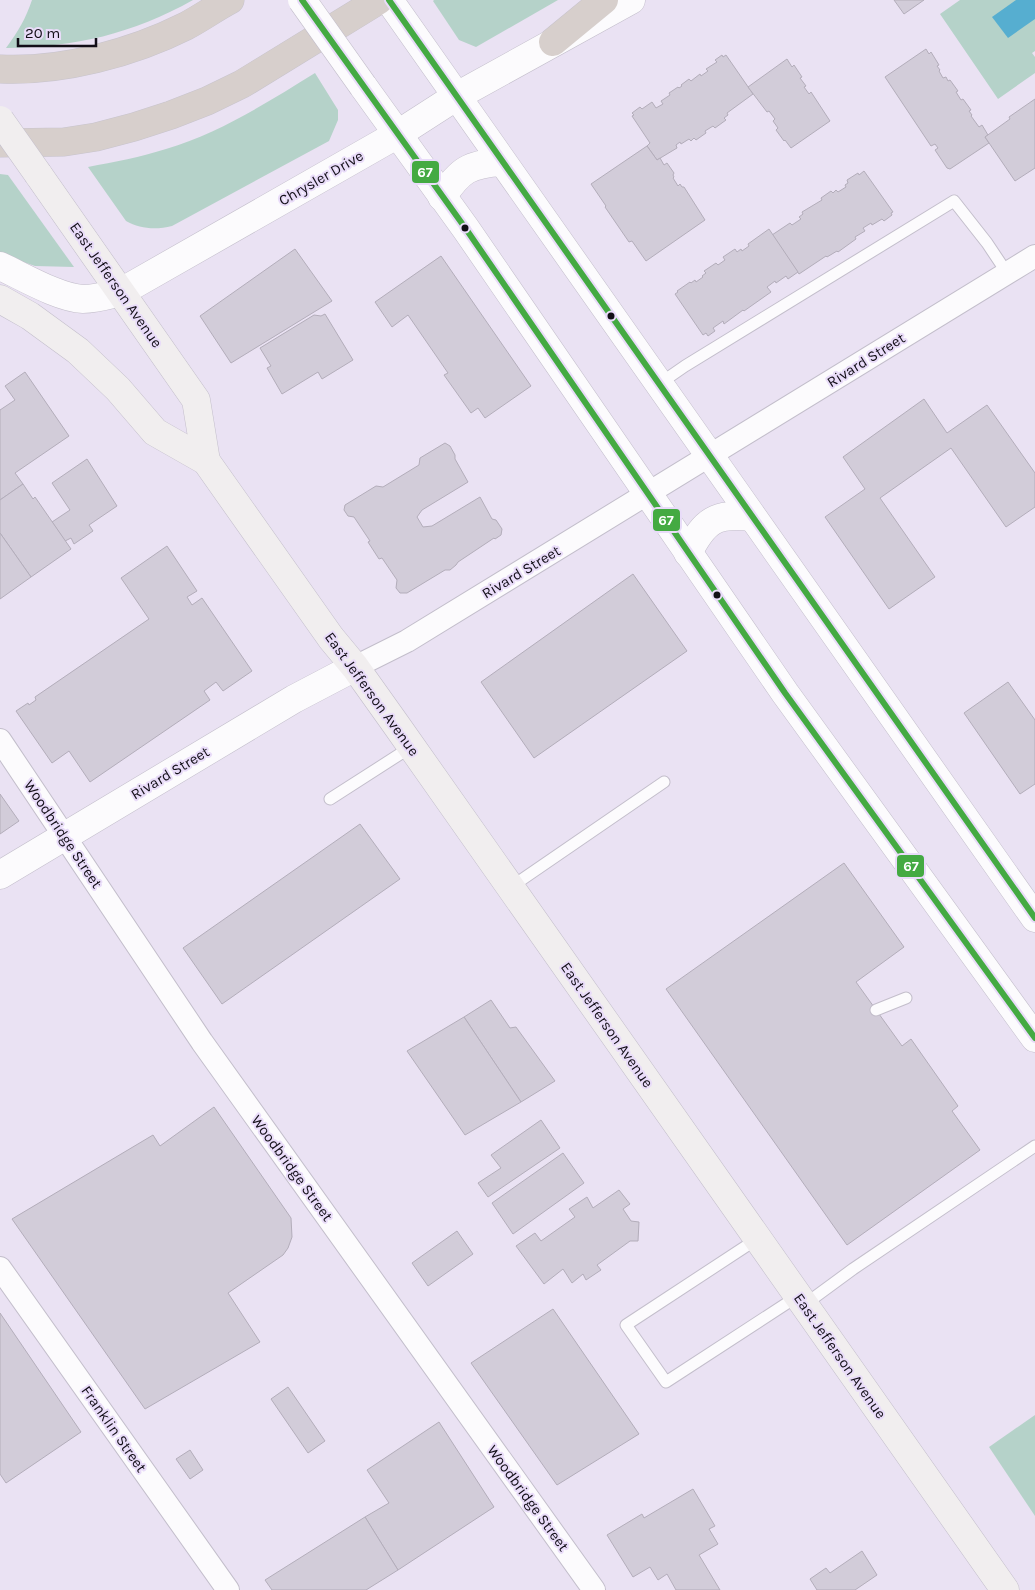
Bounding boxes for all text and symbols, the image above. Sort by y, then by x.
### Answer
scale bar [18,15,95,47]
text: 20 m [25,24,60,42]
street label: Chrysler Drive [276,147,366,209]
line badge: 67 [411,160,440,184]
text: 67 [417,164,433,181]
street label: East Jefferson Avenue [66,219,166,351]
unlabelled marker [460,223,470,233]
unlabelled marker [606,311,616,321]
street label: Rivard Street [824,329,909,391]
line badge: 67 [652,508,681,532]
text: 67 [658,512,674,529]
street label: Rivard Street [478,541,564,603]
unlabelled marker [712,590,722,600]
street label: East Jefferson Avenue [321,628,423,760]
street label: Rivard Street [127,742,213,804]
street label: Woodbridge Street [20,776,106,892]
line badge: 67 [896,854,925,878]
text: 67 [903,858,919,875]
street label: East Jefferson Avenue [557,959,657,1091]
street label: Woodbridge Street [247,1111,337,1225]
street label: East Jefferson Avenue [790,1290,890,1422]
street label: Franklin Street [78,1382,151,1476]
street label: Woodbridge Street [483,1441,573,1555]

